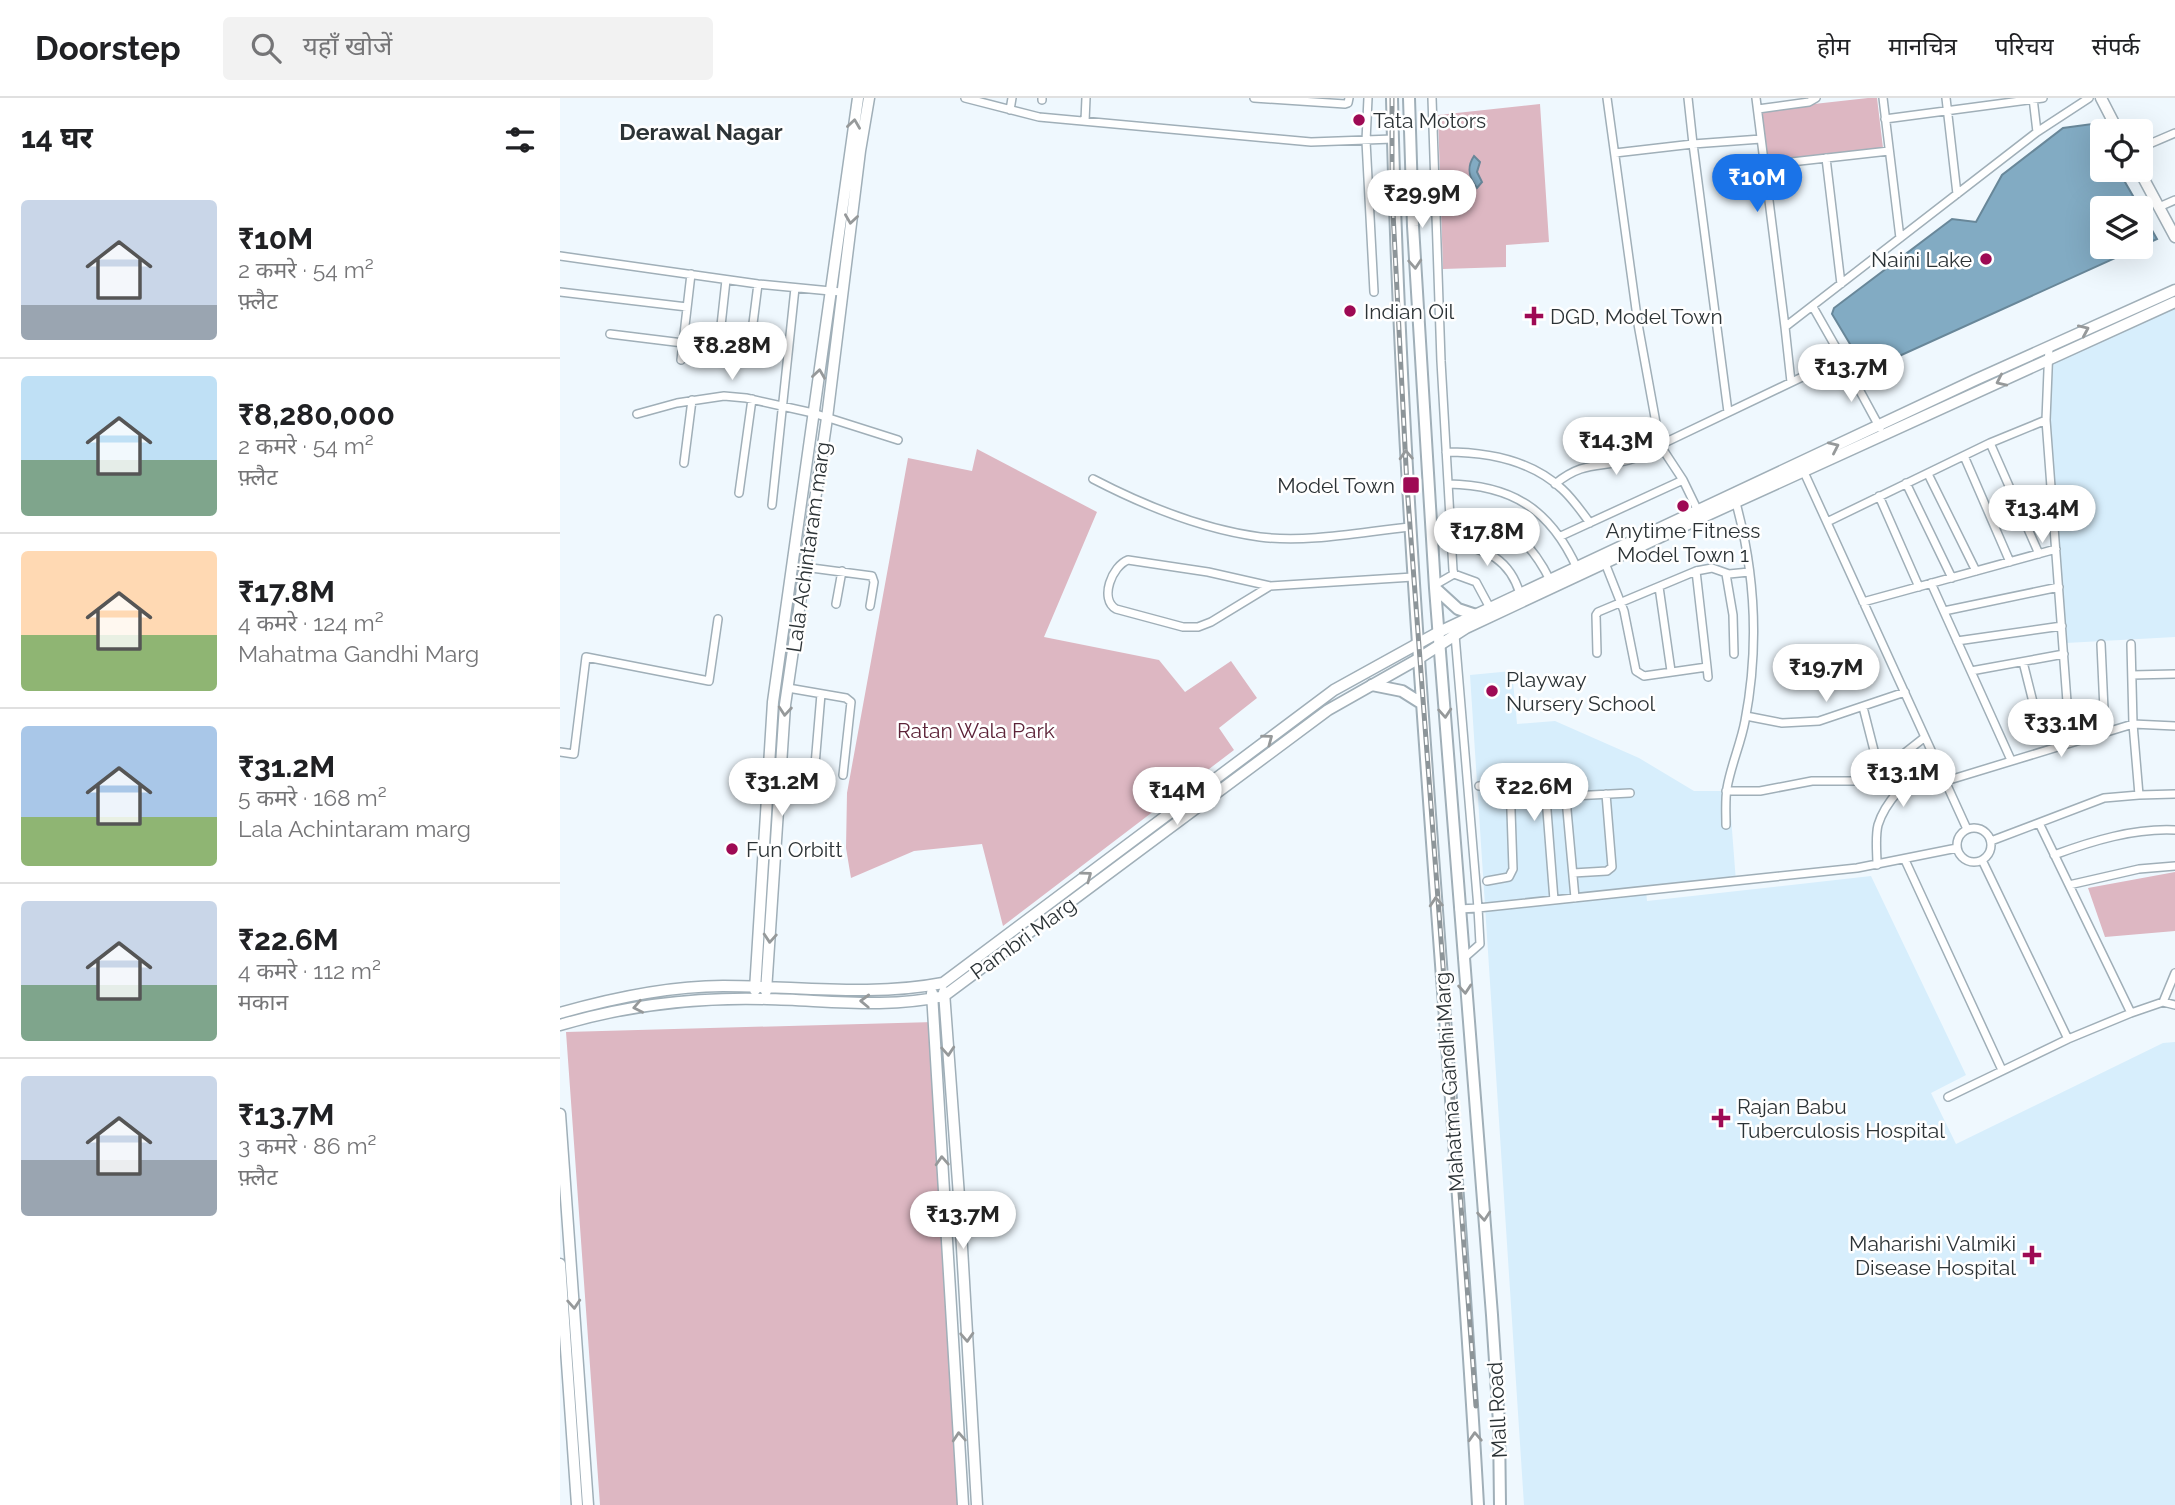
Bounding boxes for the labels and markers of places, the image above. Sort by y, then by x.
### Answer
place label: Tata Motors [1373,108,1486,133]
marker: Tata Motors [1351,112,1367,128]
pin: ₹10M [1716,155,1798,214]
pin: ₹29.9M [1365,170,1479,230]
place label: Naini Lake [1871,247,1972,272]
marker: Naini Lake [1978,251,1994,267]
place label: Indian Oil [1364,299,1454,324]
marker: Indian Oil [1342,303,1358,319]
place label: DGD, Model Town [1550,304,1723,329]
marker: DGD, Model Town [1524,306,1544,326]
pin: ₹8.28M [675,322,789,382]
pin: ₹13.7M [1794,344,1908,404]
pin: ₹14.3M [1559,418,1673,477]
place label: Model Town [1277,473,1395,498]
marker: Model Town [1401,475,1421,495]
pin: ₹13.4M [1985,486,2099,545]
marker: Anytime Fitness Model Town 1 [1675,498,1691,514]
pin: ₹17.8M [1430,508,1544,568]
place label: Anytime Fitness Model Town 1 [1605,518,1761,567]
pin: ₹19.7M [1769,644,1883,704]
place label: Playway Nursery School [1506,667,1656,716]
marker: Playway Nursery School [1484,683,1500,699]
pin: ₹33.1M [2004,700,2118,759]
pin: ₹13.1M [1846,750,1960,809]
pin: ₹31.2M [725,758,839,818]
pin: ₹22.6M [1477,764,1591,823]
pin: ₹14M [1136,768,1218,827]
place label: Fun Orbitt [746,837,842,862]
marker: Fun Orbitt [724,841,740,857]
place label: Rajan Babu Tuberculosis Hospital [1737,1094,1945,1143]
marker: Rajan Babu Tuberculosis Hospital [1711,1108,1731,1128]
pin: ₹13.7M [906,1192,1020,1251]
place label: Maharishi Valmiki Disease Hospital [1849,1231,2016,1280]
marker: Maharishi Valmiki Disease Hospital [2022,1245,2042,1265]

